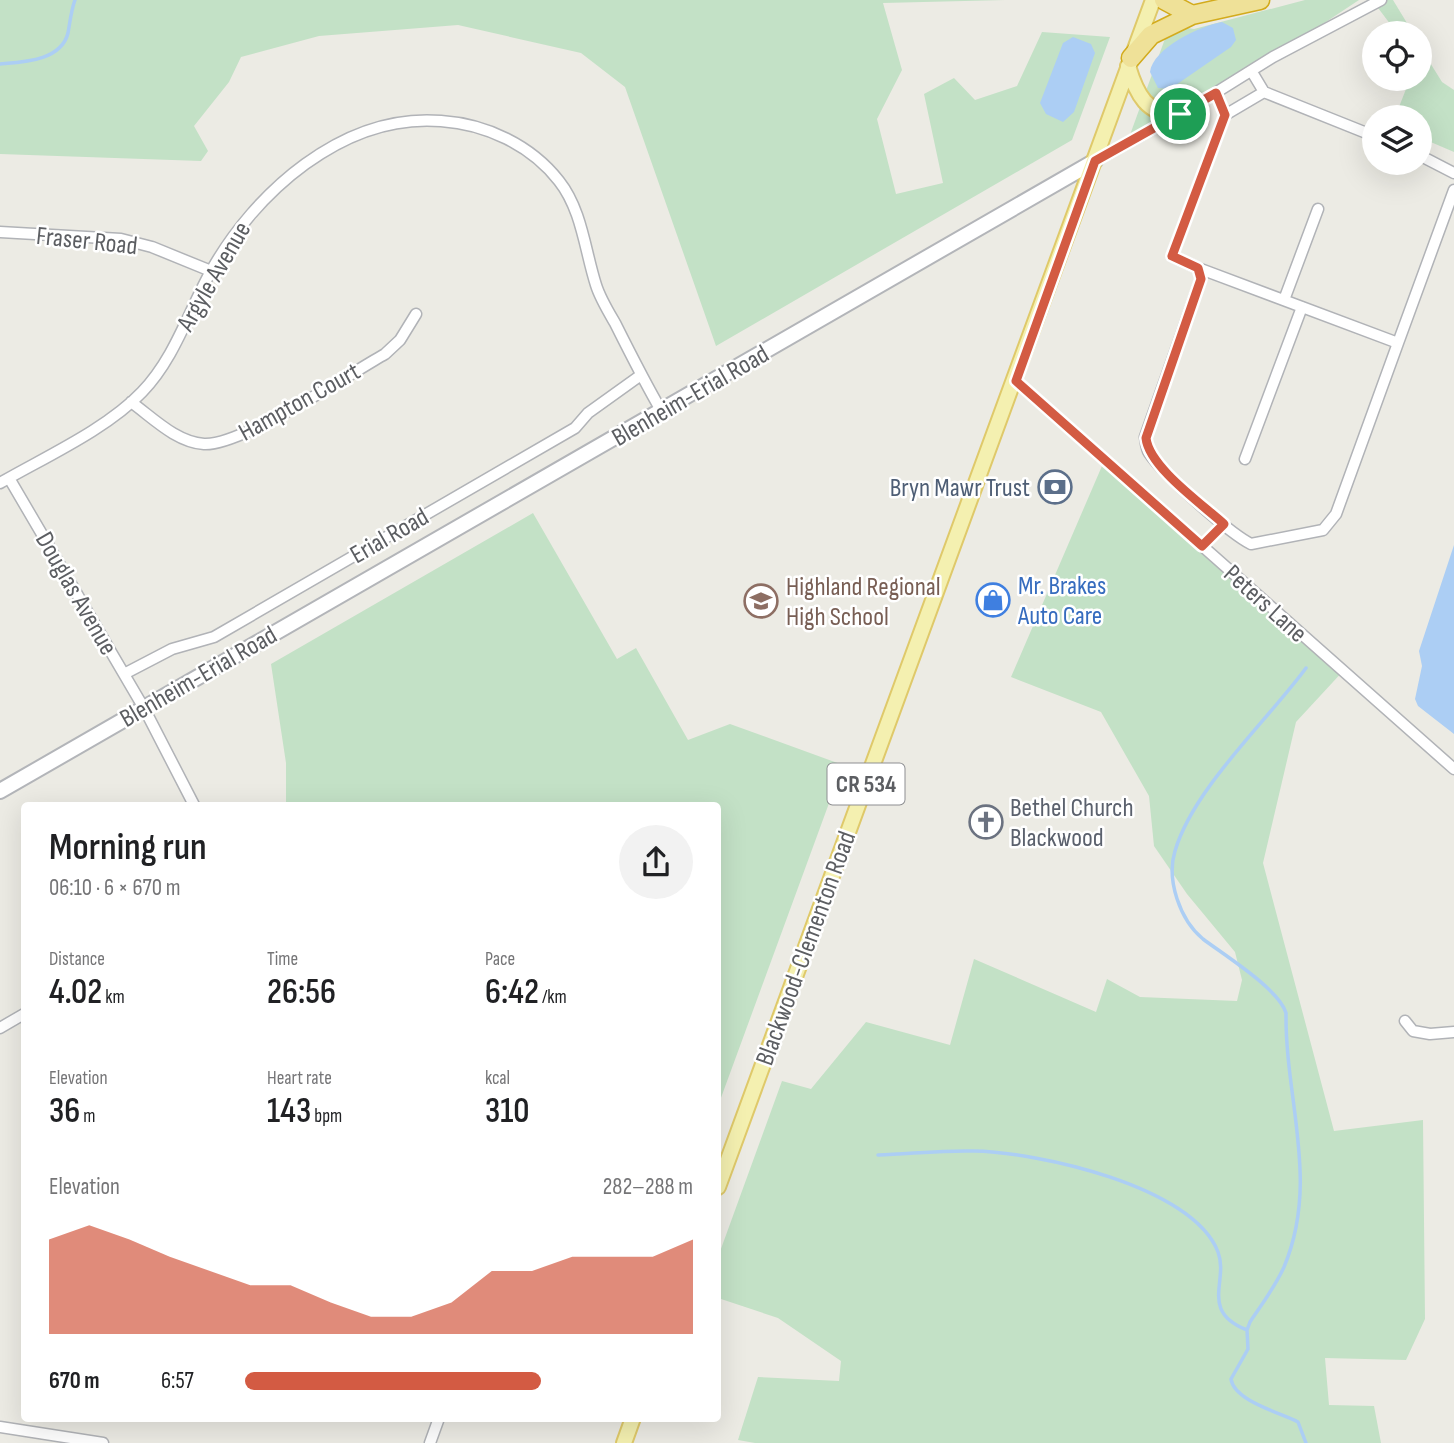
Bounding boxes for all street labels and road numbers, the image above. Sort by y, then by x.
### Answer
street label: Argyle Avenue [170,216,258,338]
street label: Fraser Road [35,221,139,262]
street label: Blenheim-Erial Road [607,339,775,454]
street label: Hampton Court [234,356,366,448]
street label: Erial Road [345,502,434,571]
street label: Douglas Avenue [28,527,123,661]
street label: Peters Lane [1217,559,1313,650]
street label: Blenheim-Erial Road [115,620,283,735]
road number: CR 534 [828,764,904,804]
street label: Blackwood-Clementon Road [750,827,863,1070]

